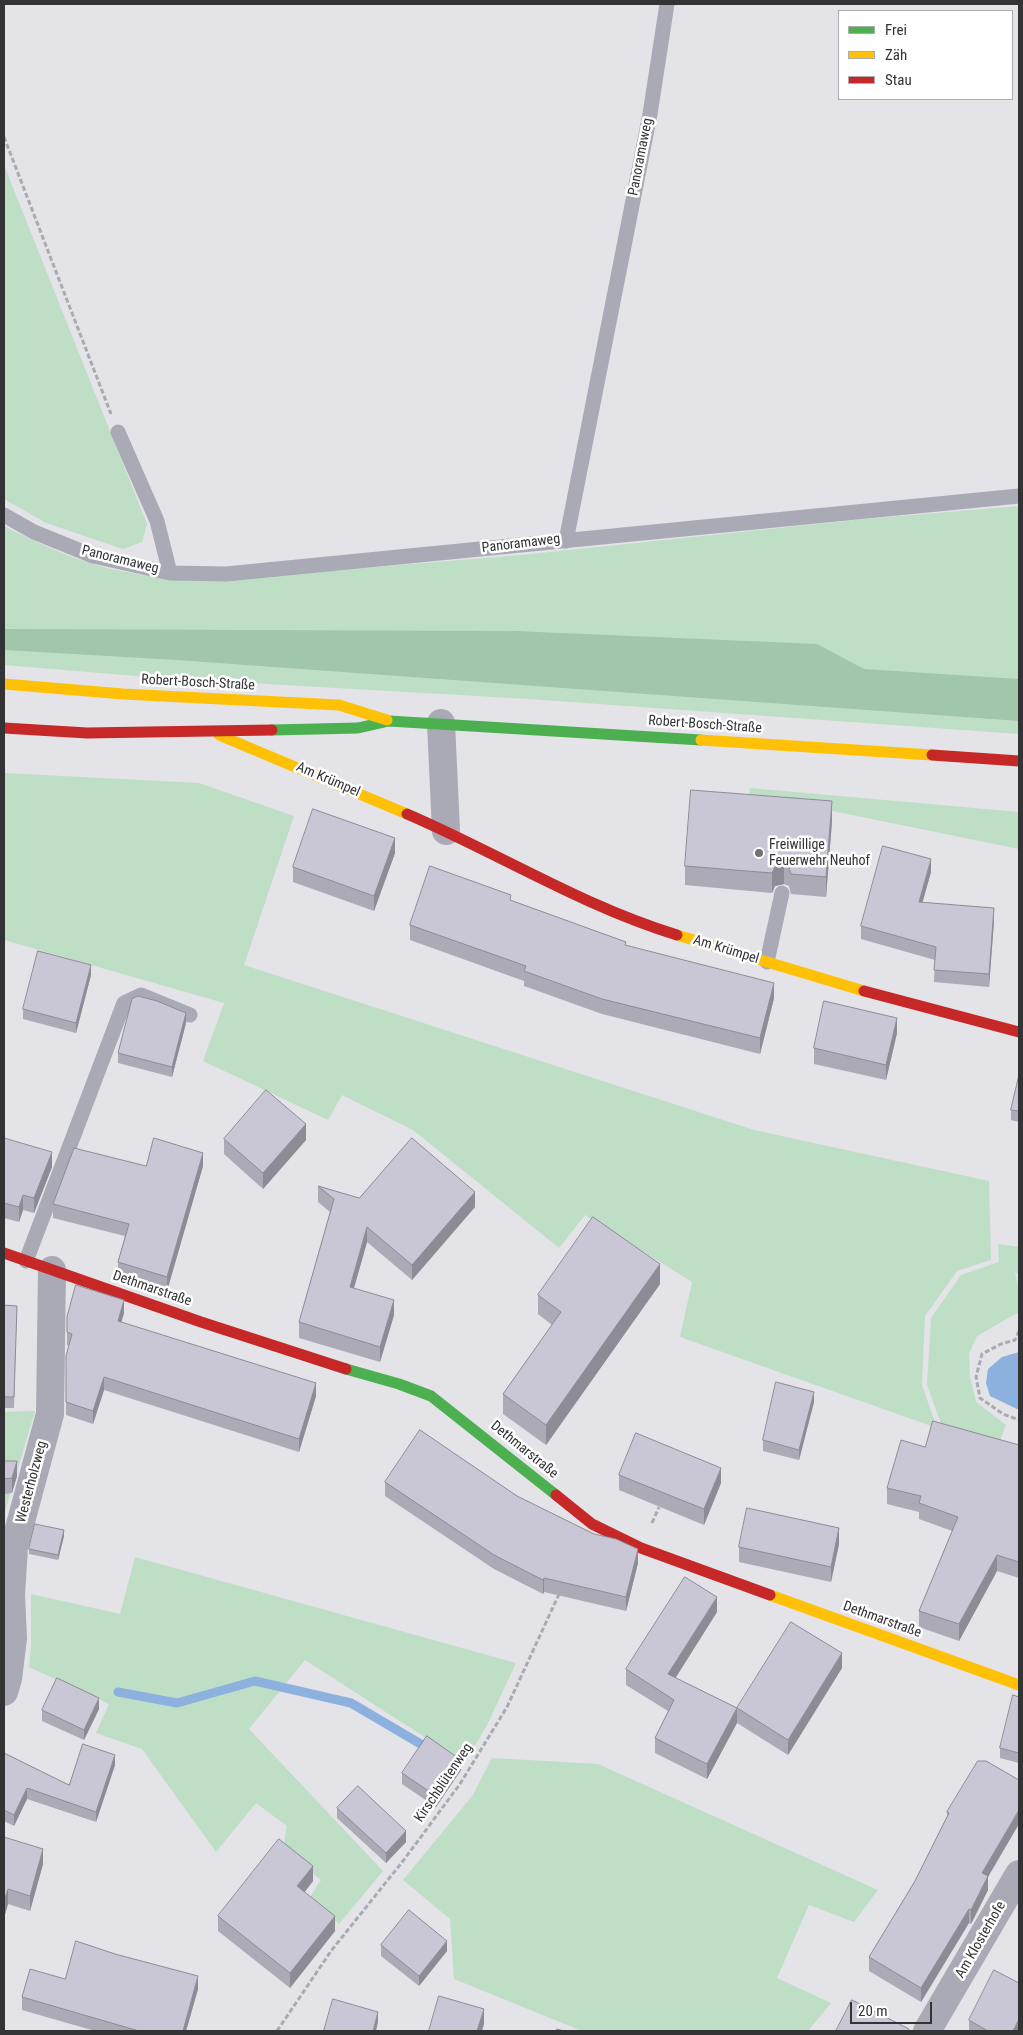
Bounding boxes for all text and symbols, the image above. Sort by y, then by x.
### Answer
legend [838,10,1013,100]
text: Frei [885,21,907,39]
text: Zäh [885,46,907,64]
text: Stau [885,71,912,89]
street label: Panoramaweg [625,117,657,197]
street label: Panoramaweg [481,531,561,557]
street label: Panoramaweg [80,542,160,578]
street label: Robert-Bosch-Straße [141,672,255,694]
street label: Robert-Bosch-Straße [648,713,762,737]
street label: Am Krümpel [294,759,362,801]
place label: Freiwillige Feuerwehr Neuhof [769,837,870,870]
marker: Freiwillige Feuerwehr Neuhof [753,847,765,859]
street label: Am Krümpel [691,932,761,968]
street label: Dethmarstraße [110,1268,194,1310]
street label: Dethmarstraße [487,1418,561,1482]
street label: Westerholzweg [13,1439,51,1525]
street label: Dethmarstraße [841,1598,923,1642]
street label: Kirschblütenweg [411,1740,477,1826]
street label: Am Klosterhofe [952,1899,1010,1981]
scale bar [853,1992,936,2024]
text: 20 m [858,2002,888,2020]

